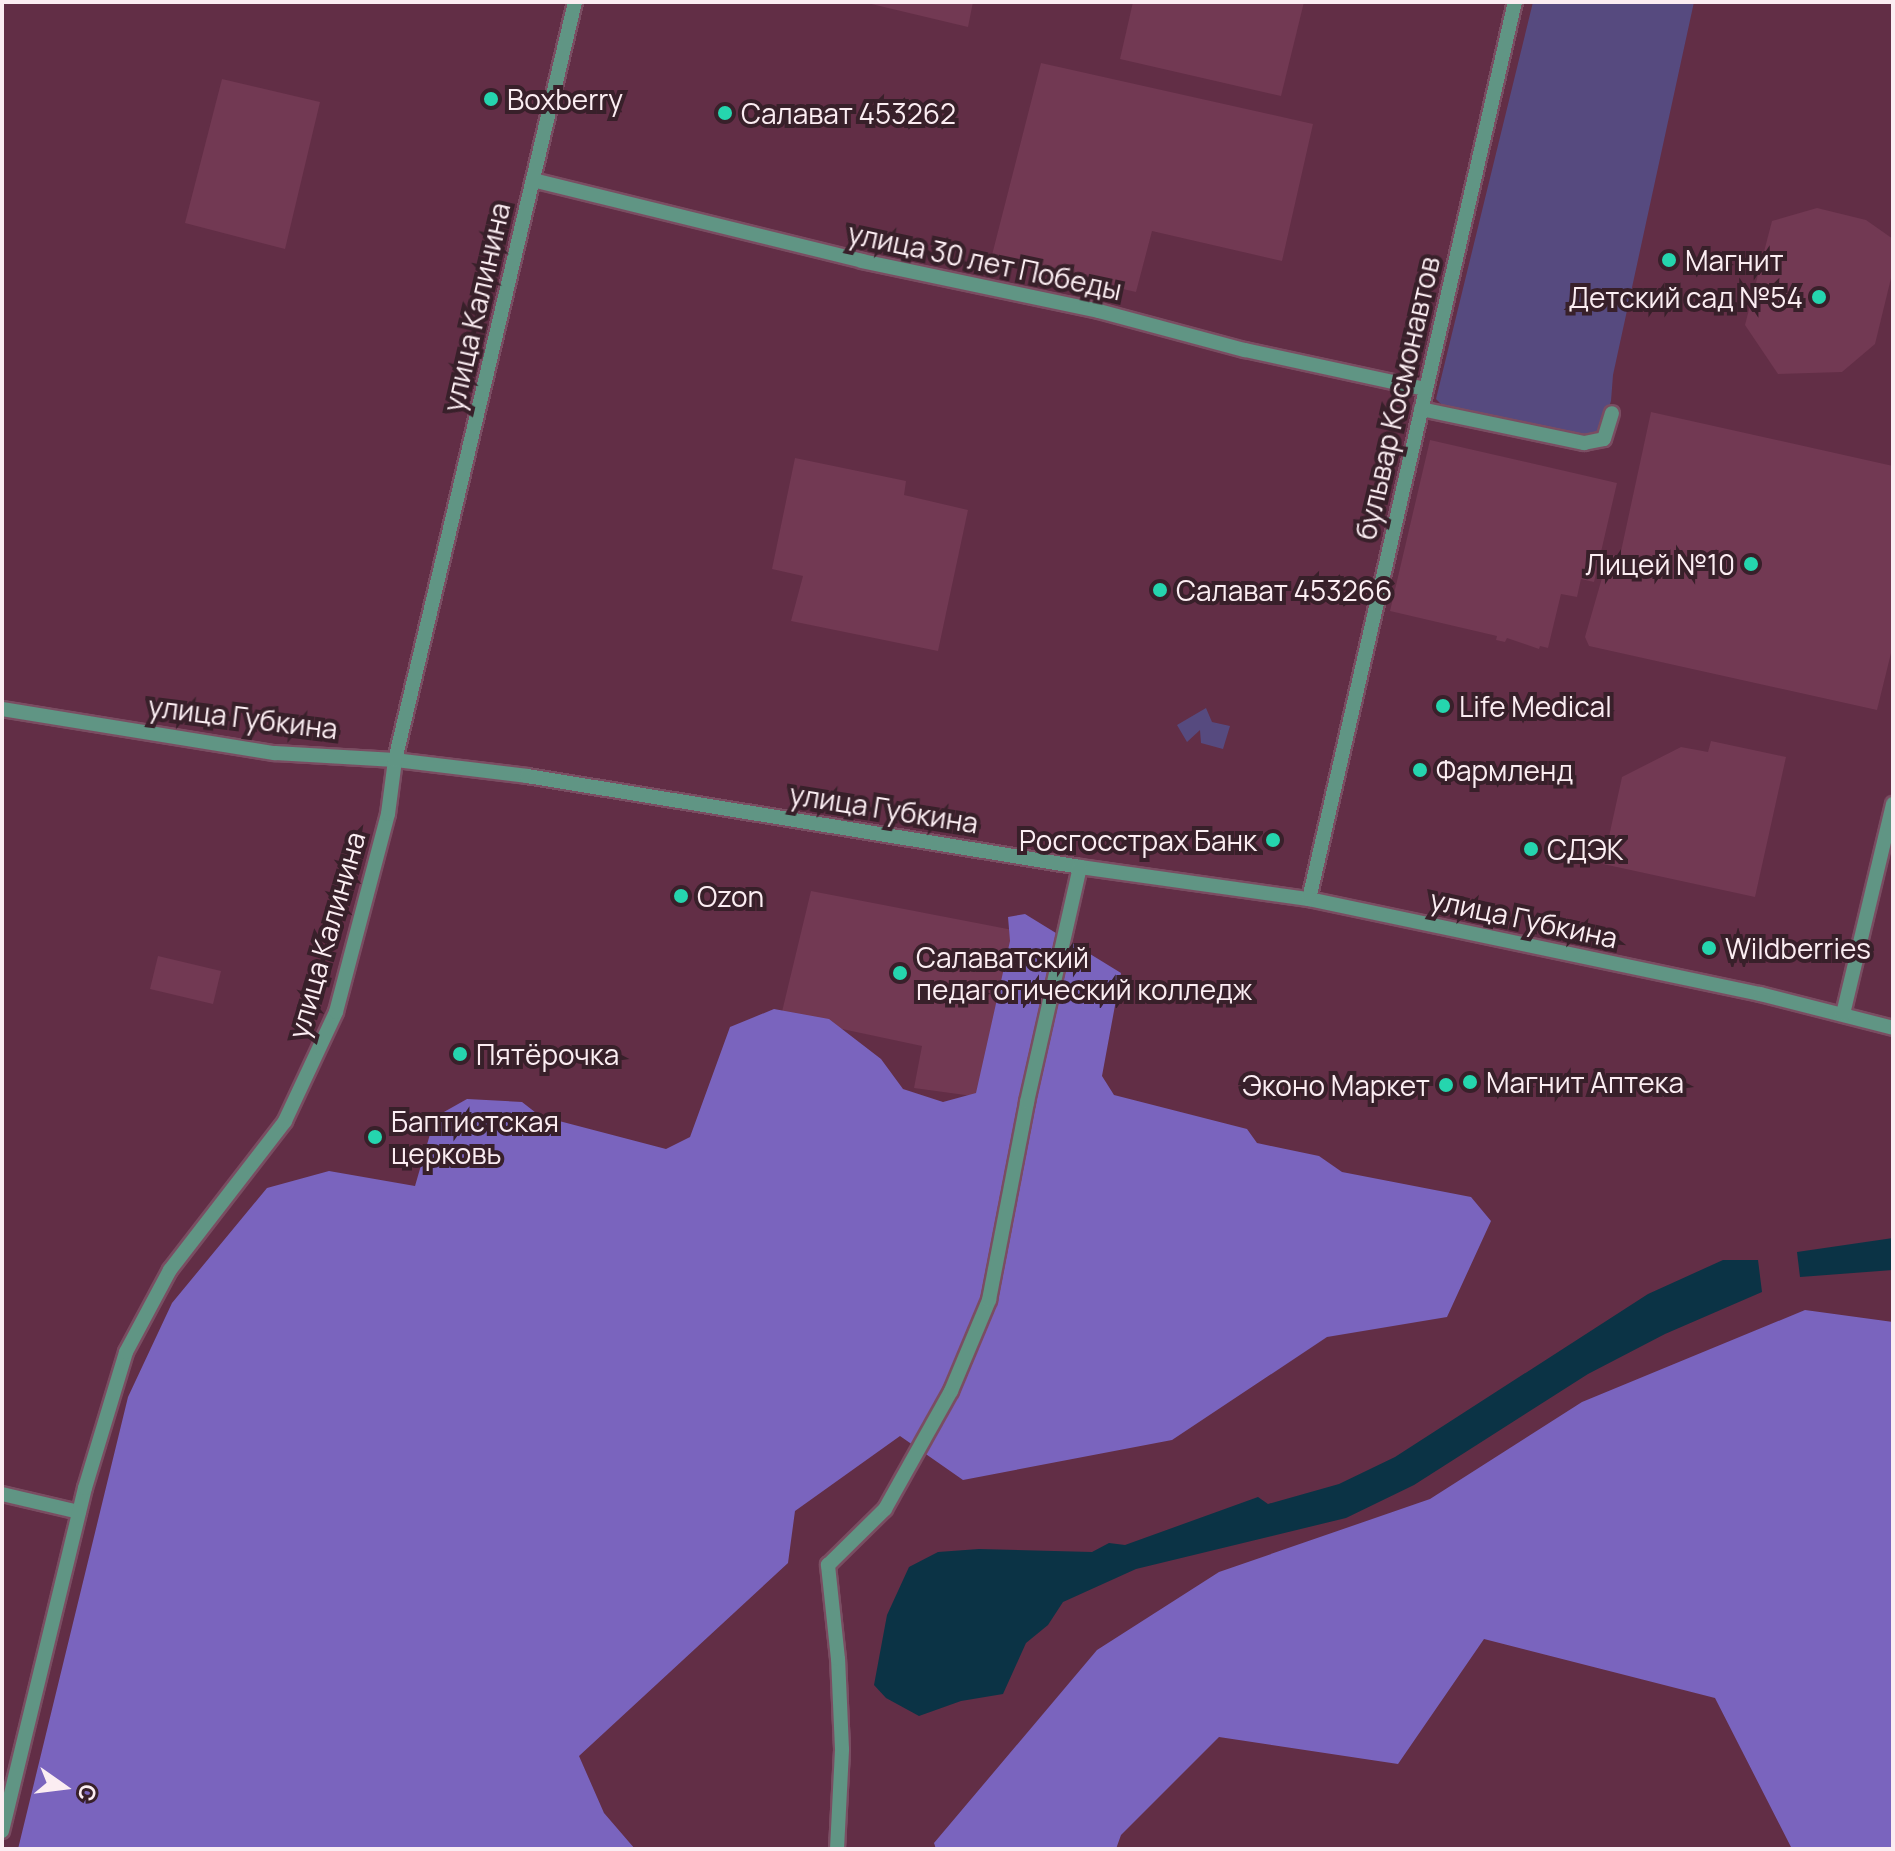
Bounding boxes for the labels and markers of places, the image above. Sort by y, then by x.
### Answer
place label: Boxberry [507,82,623,116]
marker: Boxberry [482,90,500,108]
place label: Салават 453262 [741,96,956,130]
marker: Салават 453262 [716,104,734,122]
place label: Магнит [1685,243,1784,277]
marker: Магнит [1660,251,1678,269]
place label: Детский сад №54 [1568,280,1803,314]
marker: Детский сад №54 [1810,288,1828,306]
place label: Лицей №10 [1585,547,1735,581]
marker: Лицей №10 [1742,555,1760,573]
place label: Салават 453266 [1176,573,1392,607]
marker: Салават 453266 [1151,581,1169,599]
place label: Life Medical [1459,689,1612,723]
marker: Life Medical [1434,697,1452,715]
place label: Фармленд [1436,753,1573,787]
marker: Фармленд [1411,761,1429,779]
place label: Росгосстрах Банк [1019,823,1257,857]
marker: Росгосстрах Банк [1264,831,1282,849]
place label: СДЭК [1547,832,1623,866]
marker: СДЭК [1522,840,1540,858]
place label: Ozon [697,879,764,913]
marker: Ozon [672,887,690,905]
place label: Wildberries [1725,931,1871,965]
marker: Wildberries [1700,939,1718,957]
place label: Салаватский педагогический колледж [916,940,1252,1006]
marker: Салаватский педагогический колледж [891,964,909,982]
place label: Пятёрочка [476,1037,619,1071]
marker: Пятёрочка [451,1045,469,1063]
place label: Магнит Аптека [1486,1065,1684,1099]
place label: Эконо Маркет [1242,1068,1430,1102]
marker: Магнит Аптека [1461,1073,1479,1091]
marker: Эконо Маркет [1437,1076,1455,1094]
place label: Баптистская церковь [391,1104,559,1170]
marker: Баптистская церковь [366,1128,384,1146]

